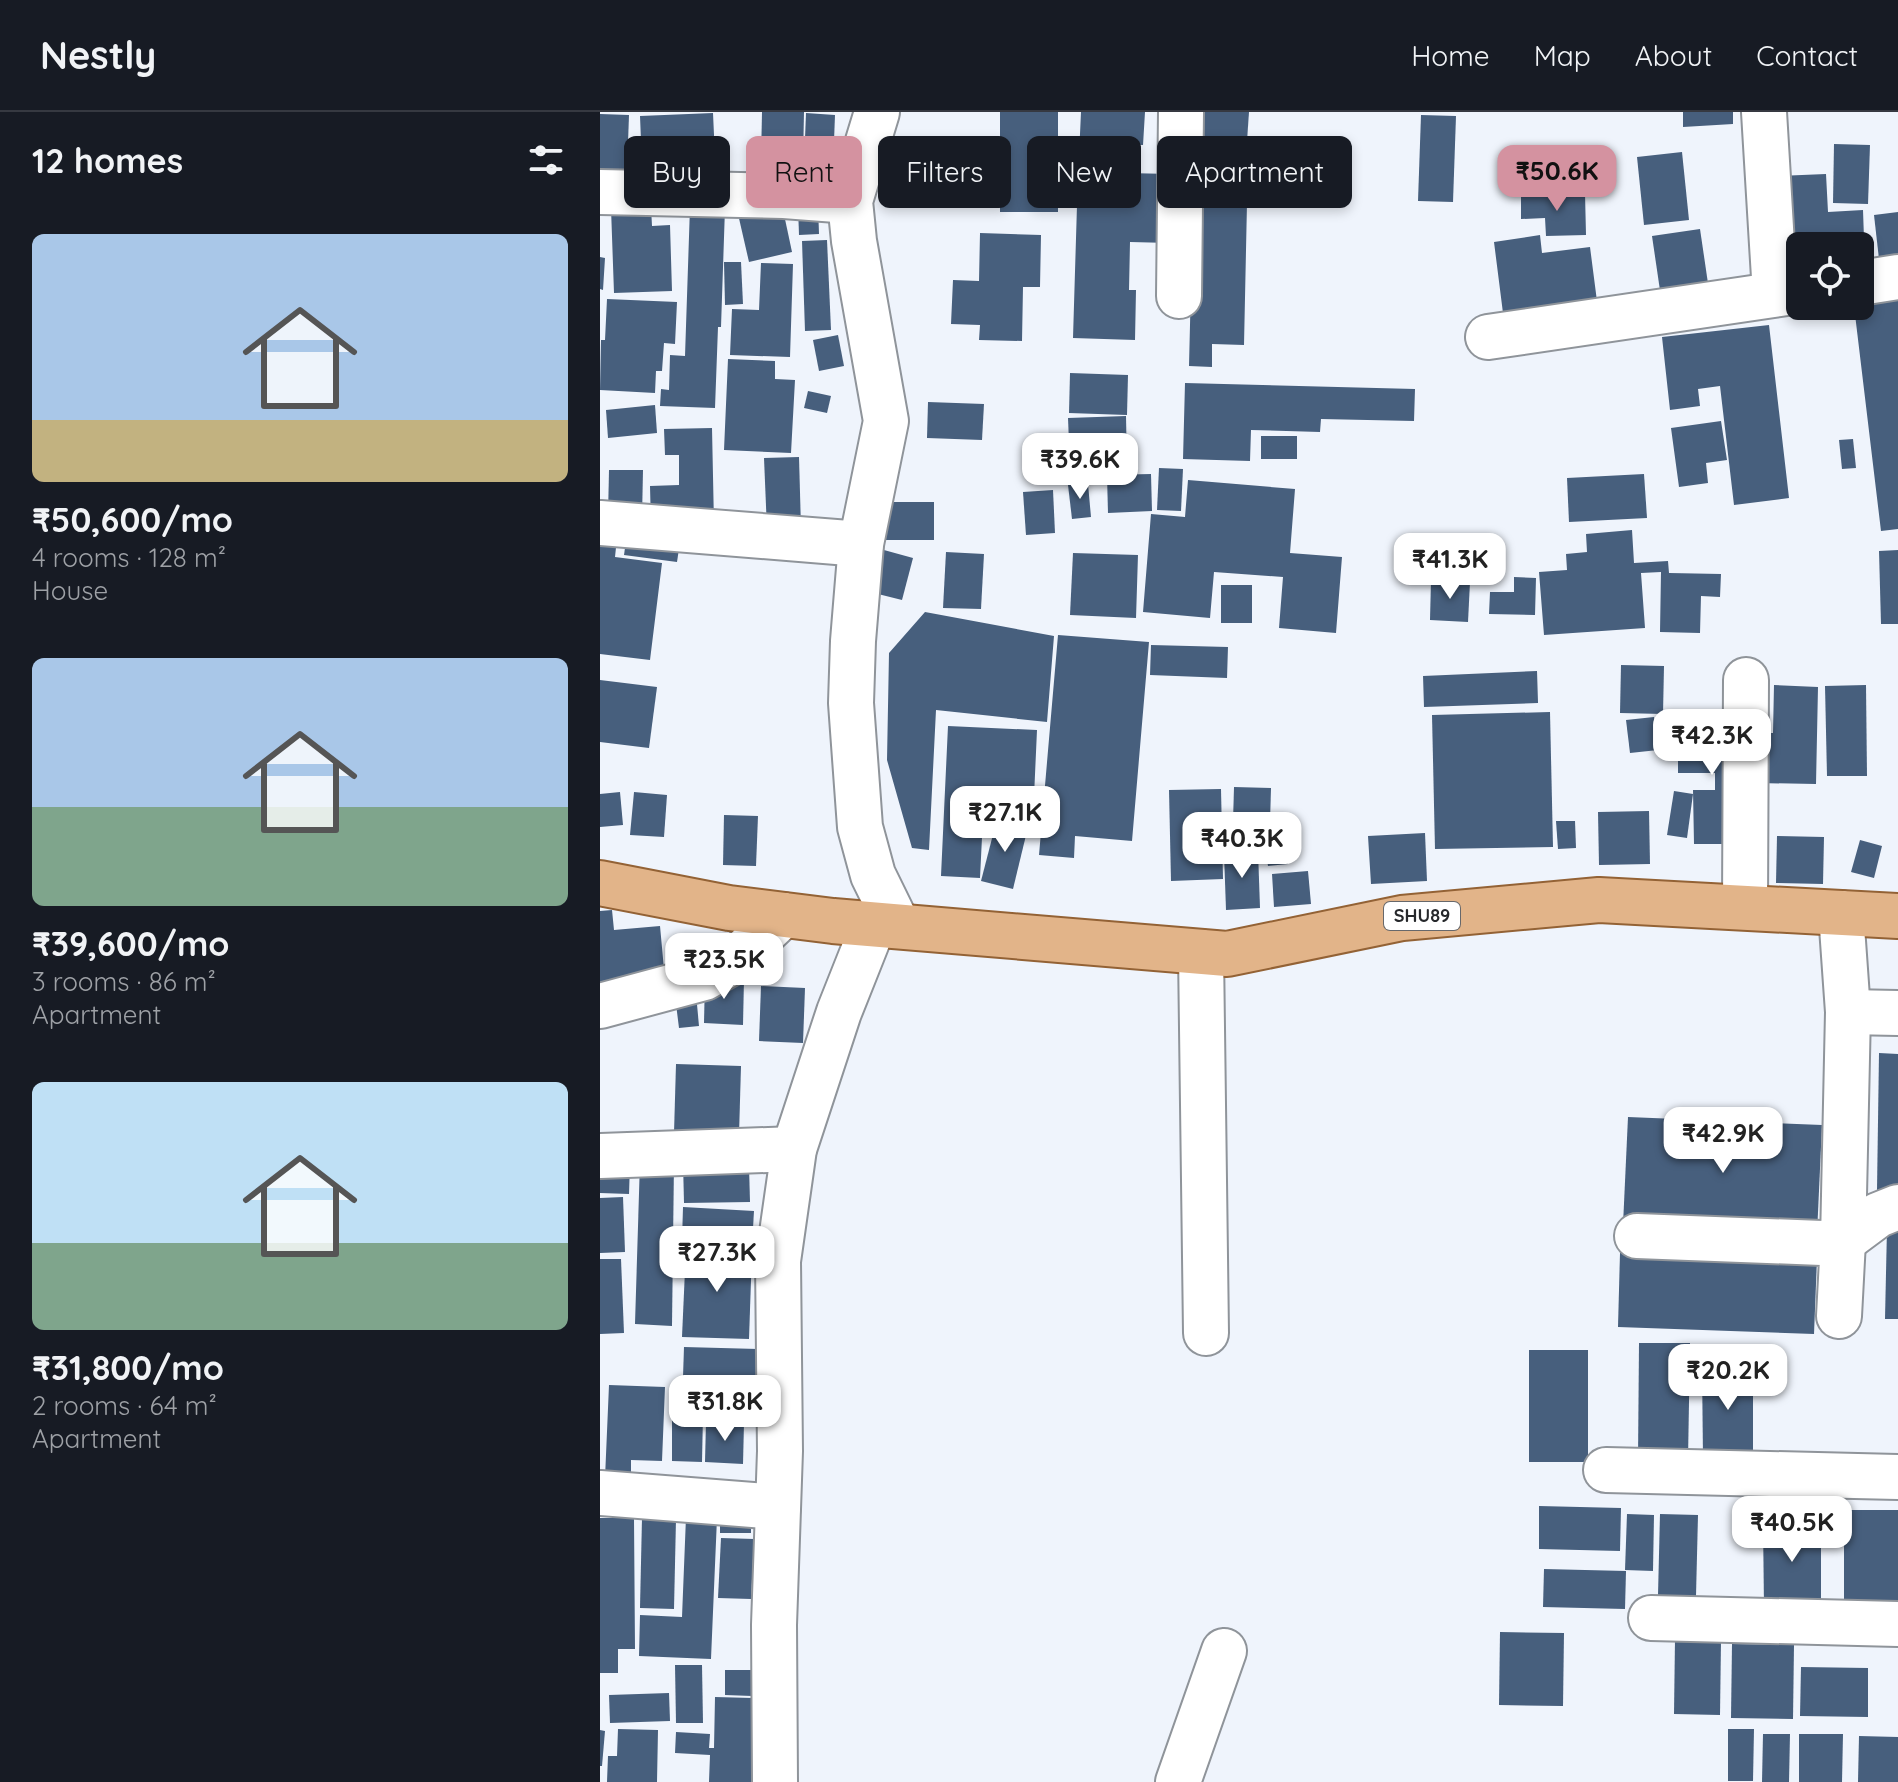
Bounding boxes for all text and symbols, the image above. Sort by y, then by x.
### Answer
text: Nestly [40,31,156,79]
text: Home [1411,38,1490,73]
text: Map [1534,38,1591,73]
text: About [1635,38,1712,73]
text: Contact [1756,38,1858,73]
chip: Buy [624,136,730,208]
chip: Rent [746,136,862,208]
chip: Filters [878,136,1011,208]
chip: New [1027,136,1141,208]
chip: Apartment [1157,136,1352,208]
icon: filters [524,138,568,182]
text: 12 homes [32,139,183,182]
pin: ₹50.6K [1492,145,1622,213]
text: ₹50.6K [1515,154,1599,187]
map controls [1786,232,1874,320]
button: locate [1786,232,1874,320]
icon: home [228,286,372,430]
pin: ₹39.6K [1015,433,1145,501]
text: ₹39.6K [1040,442,1120,475]
text: ₹50,600/mo [32,498,233,541]
pin: ₹41.3K [1385,533,1515,601]
text: 4 rooms · 128 m² [32,541,226,574]
text: ₹41.3K [1412,542,1488,575]
text: House [32,574,108,607]
pin: ₹42.3K [1647,709,1777,777]
icon: home [228,710,372,854]
text: ₹42.3K [1671,718,1753,751]
pin: ₹27.1K [940,786,1070,854]
text: ₹27.1K [968,795,1042,828]
pin: ₹40.3K [1177,812,1307,880]
text: ₹40.3K [1200,821,1284,854]
road number: SHU89 [1384,902,1460,930]
text: ₹39,600/mo [32,922,229,965]
pin: ₹23.5K [659,933,789,1001]
text: ₹23.5K [683,942,765,975]
text: 3 rooms · 86 m² [32,965,216,998]
text: Apartment [32,998,161,1031]
pin: ₹42.9K [1658,1107,1788,1175]
text: ₹42.9K [1682,1116,1764,1149]
icon: home [228,1134,372,1278]
pin: ₹27.3K [652,1226,782,1294]
text: ₹27.3K [677,1235,757,1268]
pin: ₹20.2K [1663,1344,1793,1412]
text: ₹31,800/mo [32,1346,224,1389]
text: ₹20.2K [1686,1353,1770,1386]
pin: ₹31.8K [660,1375,790,1443]
text: ₹31.8K [687,1384,763,1417]
text: 2 rooms · 64 m² [32,1389,217,1422]
text: Apartment [32,1422,161,1455]
pin: ₹40.5K [1727,1496,1857,1564]
text: ₹40.5K [1750,1505,1834,1538]

